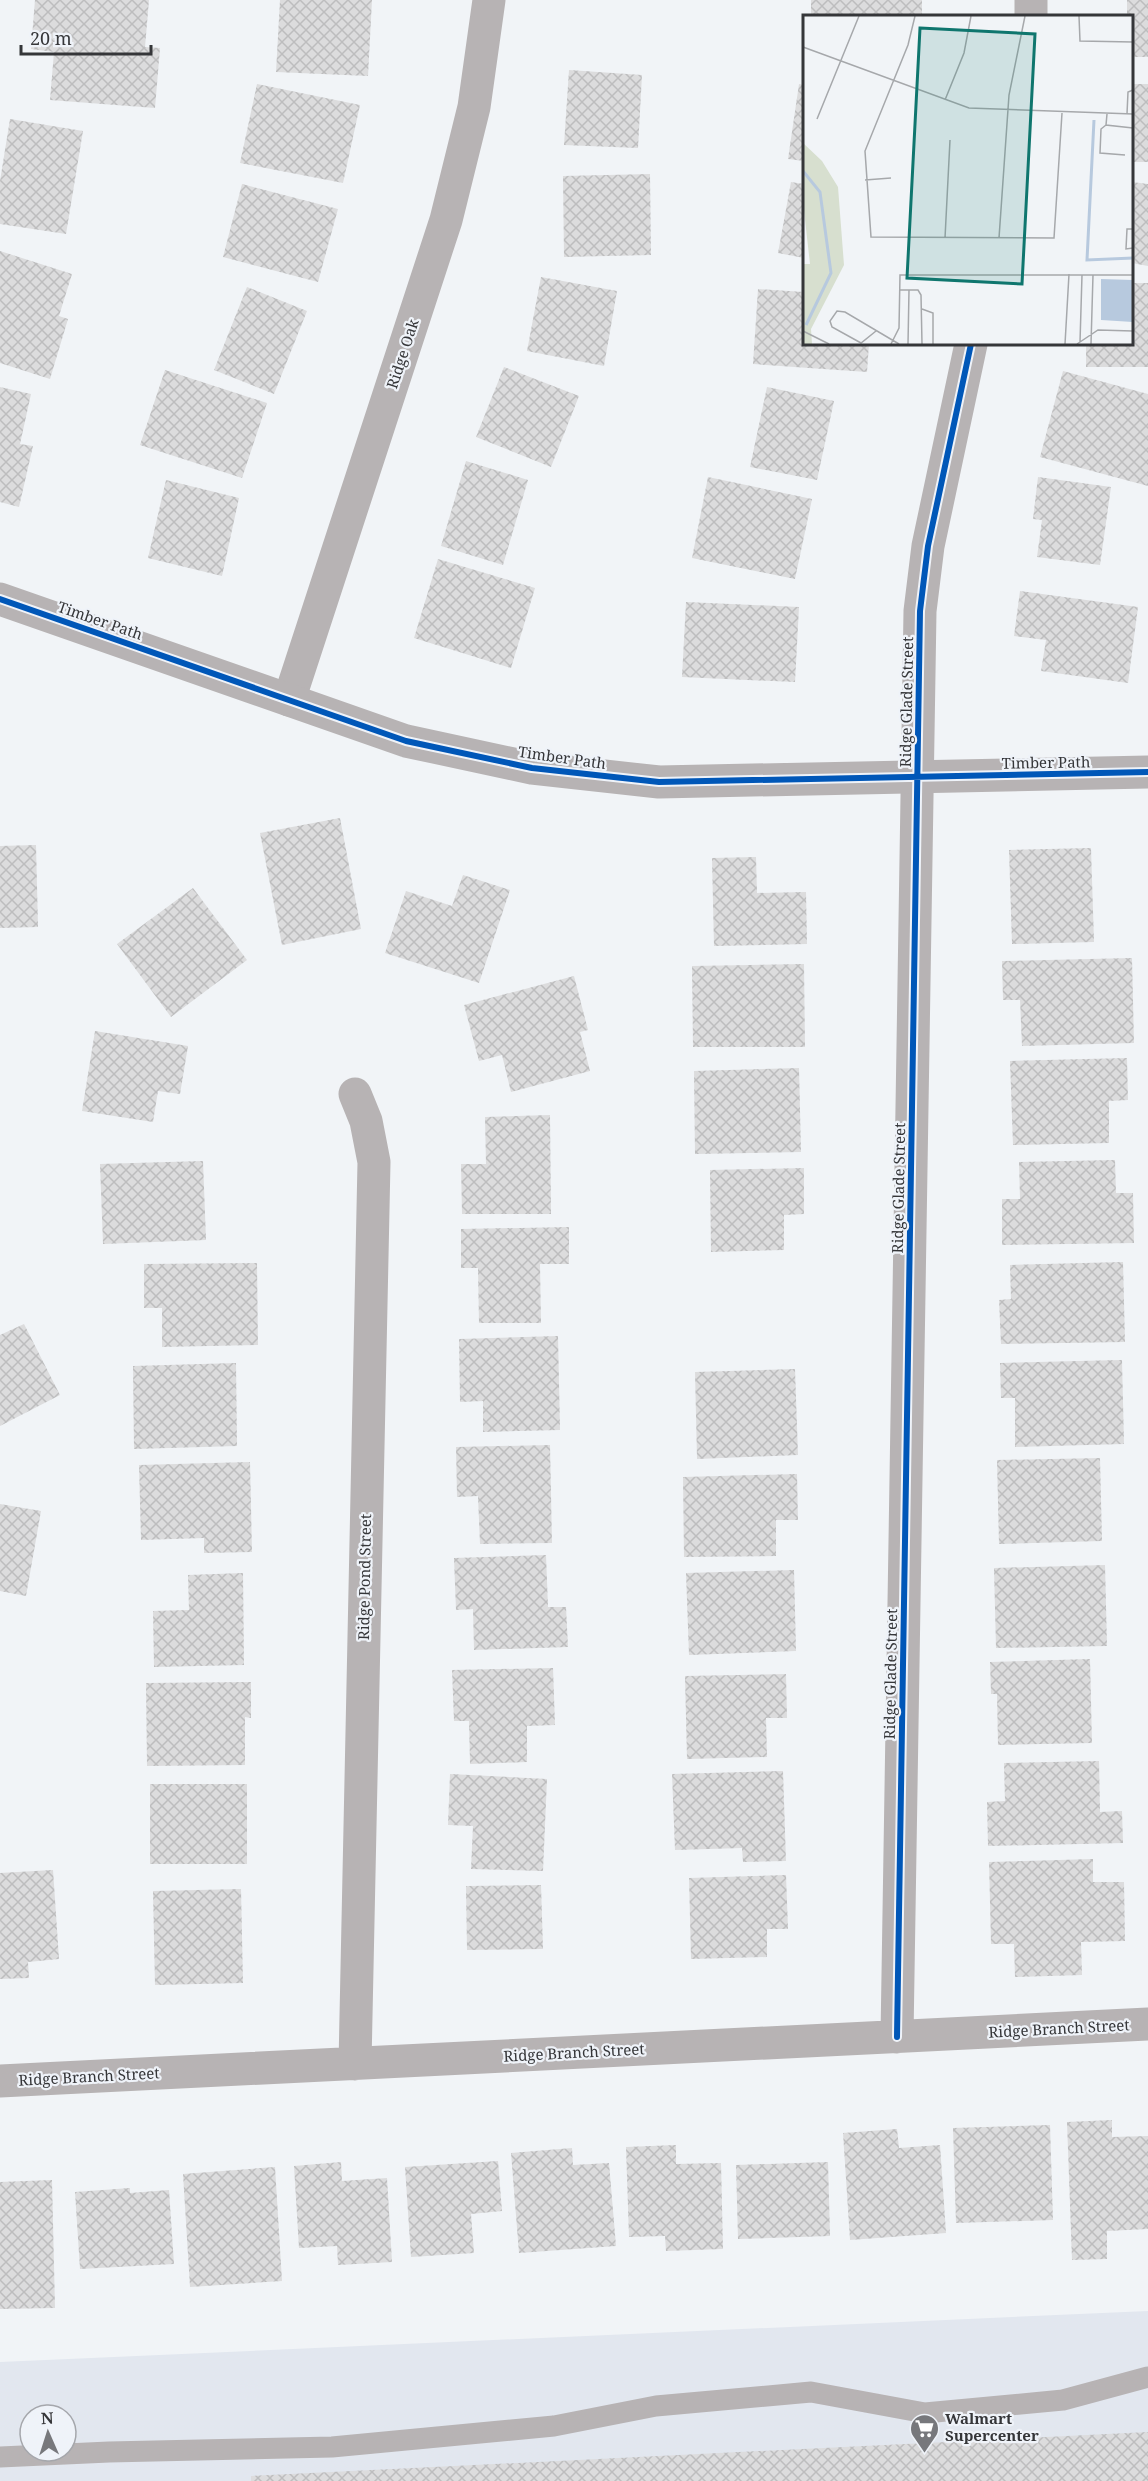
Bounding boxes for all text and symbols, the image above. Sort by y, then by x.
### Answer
inset map [803,15,1133,345]
scale bar [21,18,152,56]
text: 20 m [30,26,72,50]
street label: Ridge Oak [381,316,423,391]
street label: Timber Path [55,596,146,644]
street label: Ridge Glade Street [895,637,917,767]
street label: Timber Path [517,741,608,773]
street label: Timber Path [1001,751,1091,773]
street label: Ridge Glade Street [887,1123,909,1253]
street label: Ridge Pond Street [353,1514,375,1640]
street label: Ridge Glade Street [879,1609,901,1739]
street label: Ridge Branch Street [988,2014,1130,2042]
street label: Ridge Branch Street [503,2038,645,2066]
street label: Ridge Branch Street [18,2062,160,2090]
north arrow [18,2403,78,2463]
text: N [40,2407,54,2429]
place label: Walmart Supercenter [945,2408,1039,2445]
supermarket icon: Walmart Supercenter [908,2412,940,2454]

